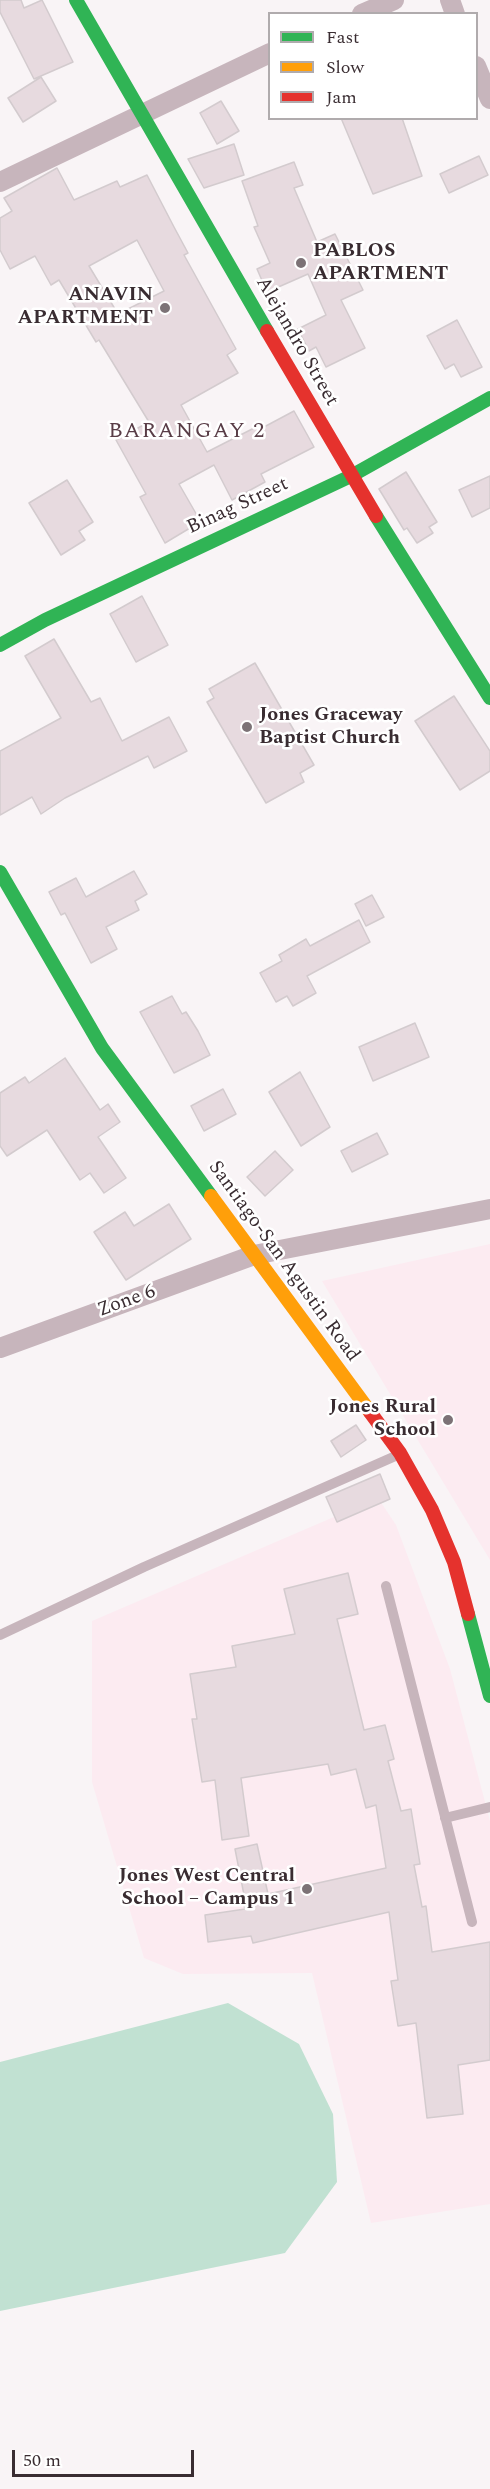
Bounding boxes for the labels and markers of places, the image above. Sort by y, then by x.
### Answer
place label: PABLOS APARTMENT [313,240,448,287]
marker: PABLOS APARTMENT [294,256,308,270]
place label: ANAVIN APARTMENT [18,284,153,331]
marker: ANAVIN APARTMENT [158,301,172,315]
place label: Jones Graceway Baptist Church [259,704,402,751]
marker: Jones Graceway Baptist Church [240,720,254,734]
place label: Jones Rural School [329,1396,436,1443]
marker: Jones Rural School [441,1413,455,1427]
place label: Jones West Central School – Campus 1 [119,1865,295,1912]
marker: Jones West Central School – Campus 1 [300,1882,314,1896]

